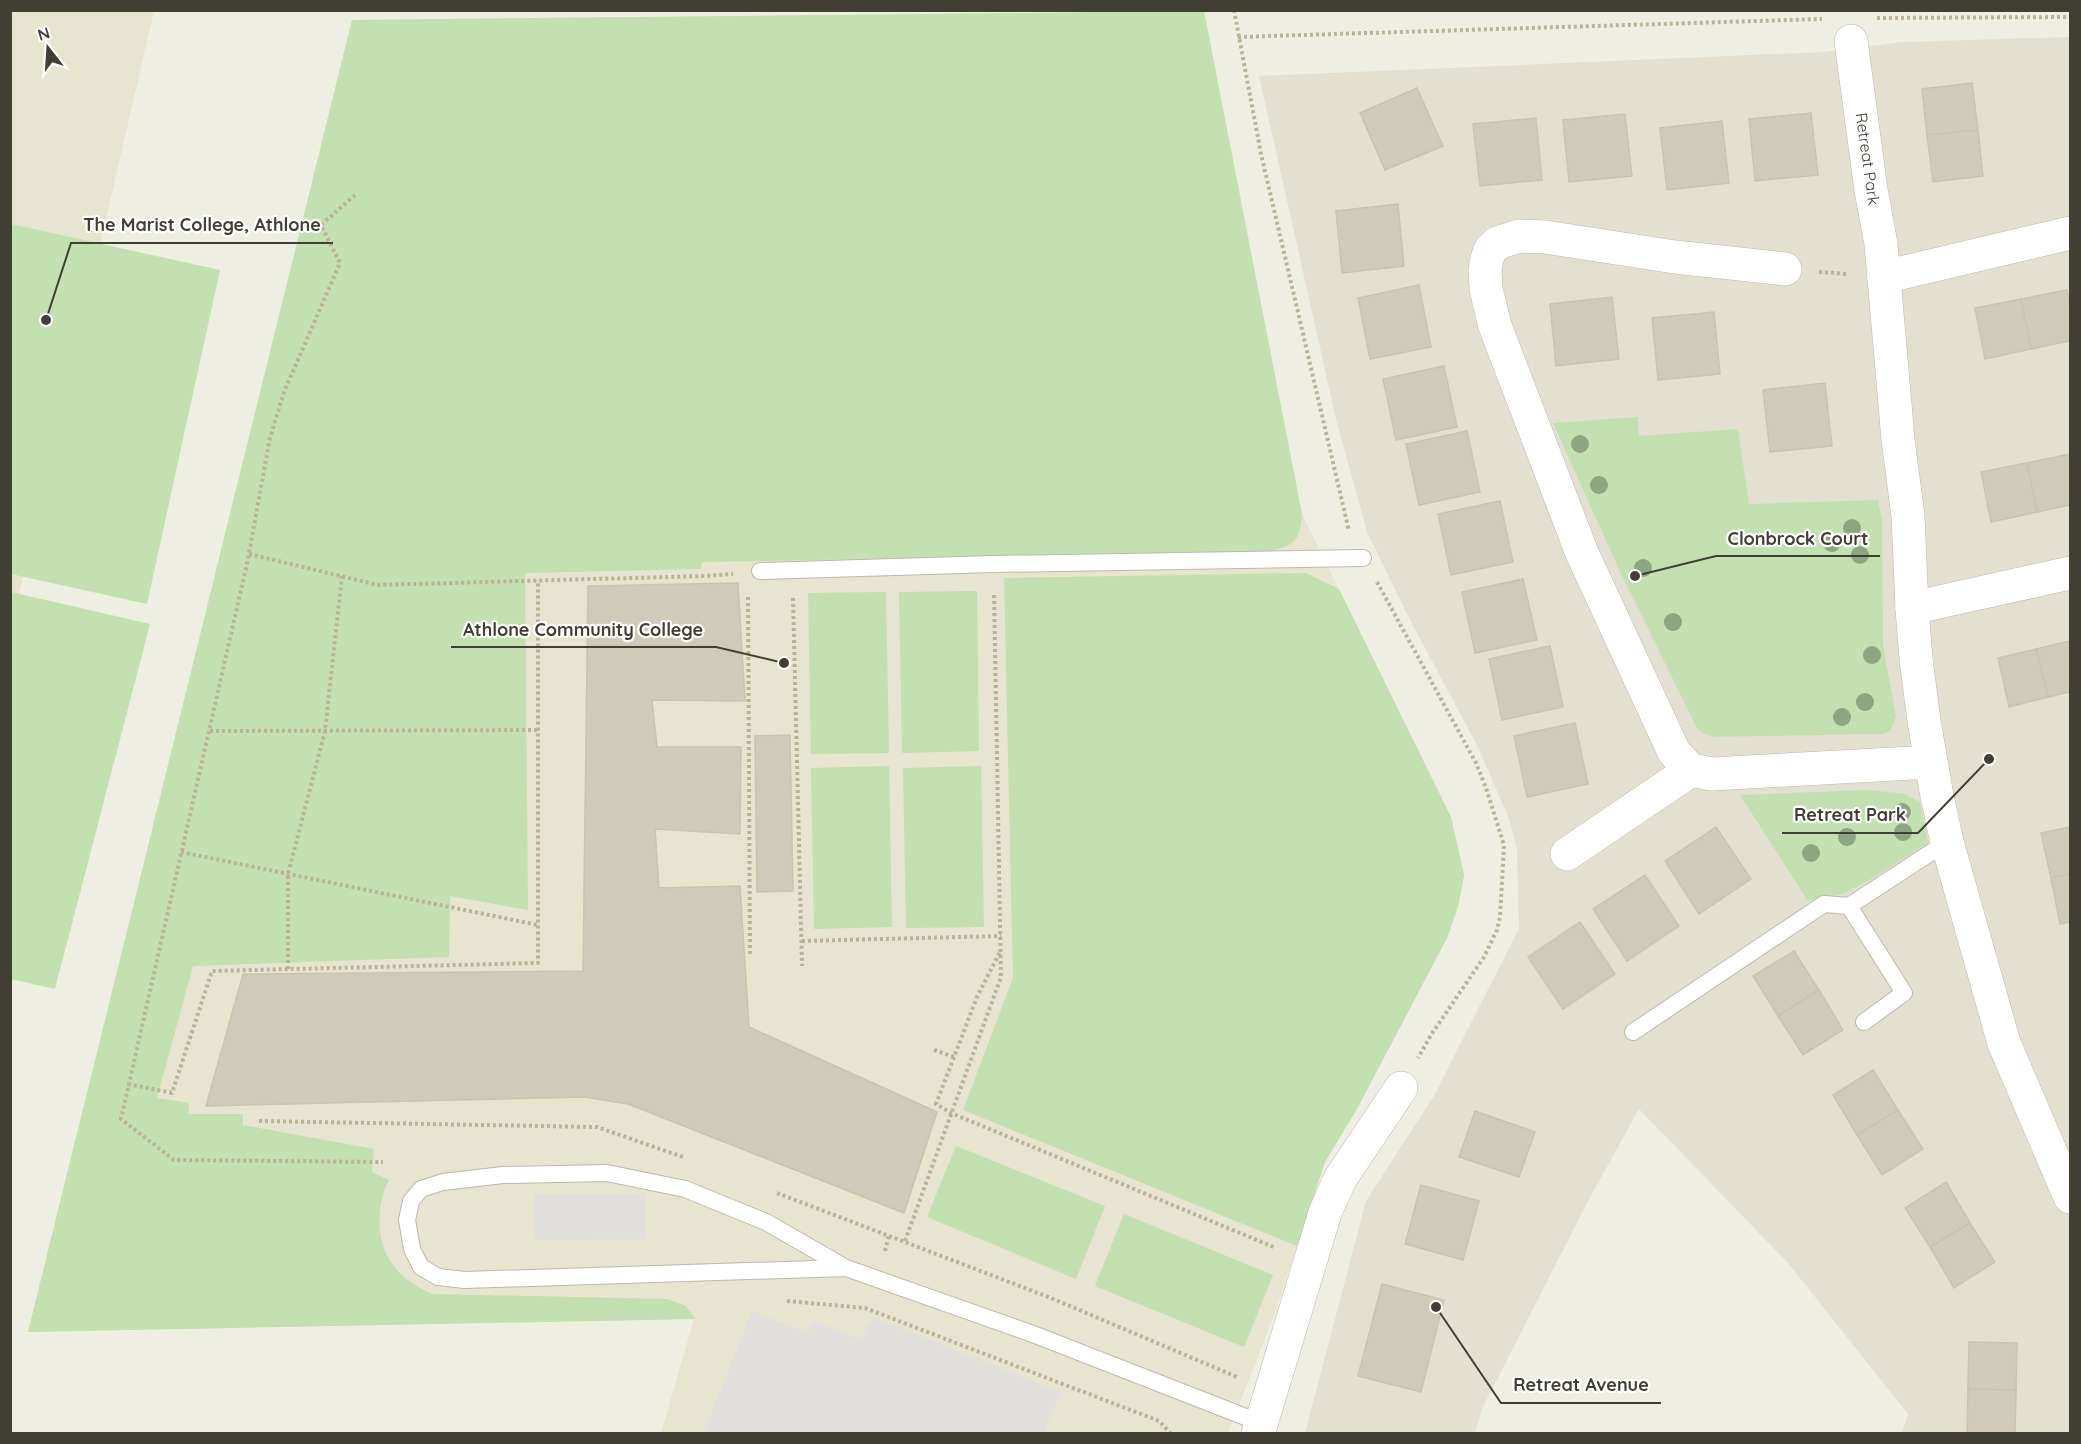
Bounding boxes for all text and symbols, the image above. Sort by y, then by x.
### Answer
north arrow [18,18,78,78]
text: N [35,22,52,45]
street label: Retreat Park [1852,111,1884,207]
callout: The Marist College, Athlone [71,207,333,243]
text: The Marist College, Athlone [83,213,321,236]
callout: Clonbrock Court [1716,520,1880,556]
text: Clonbrock Court [1728,527,1868,550]
callout: Athlone Community College [451,611,716,647]
text: Athlone Community College [463,618,703,641]
callout: Retreat Park [1782,797,1918,833]
text: Retreat Park [1794,803,1906,826]
callout: Retreat Avenue [1501,1367,1661,1403]
text: Retreat Avenue [1513,1373,1649,1396]

